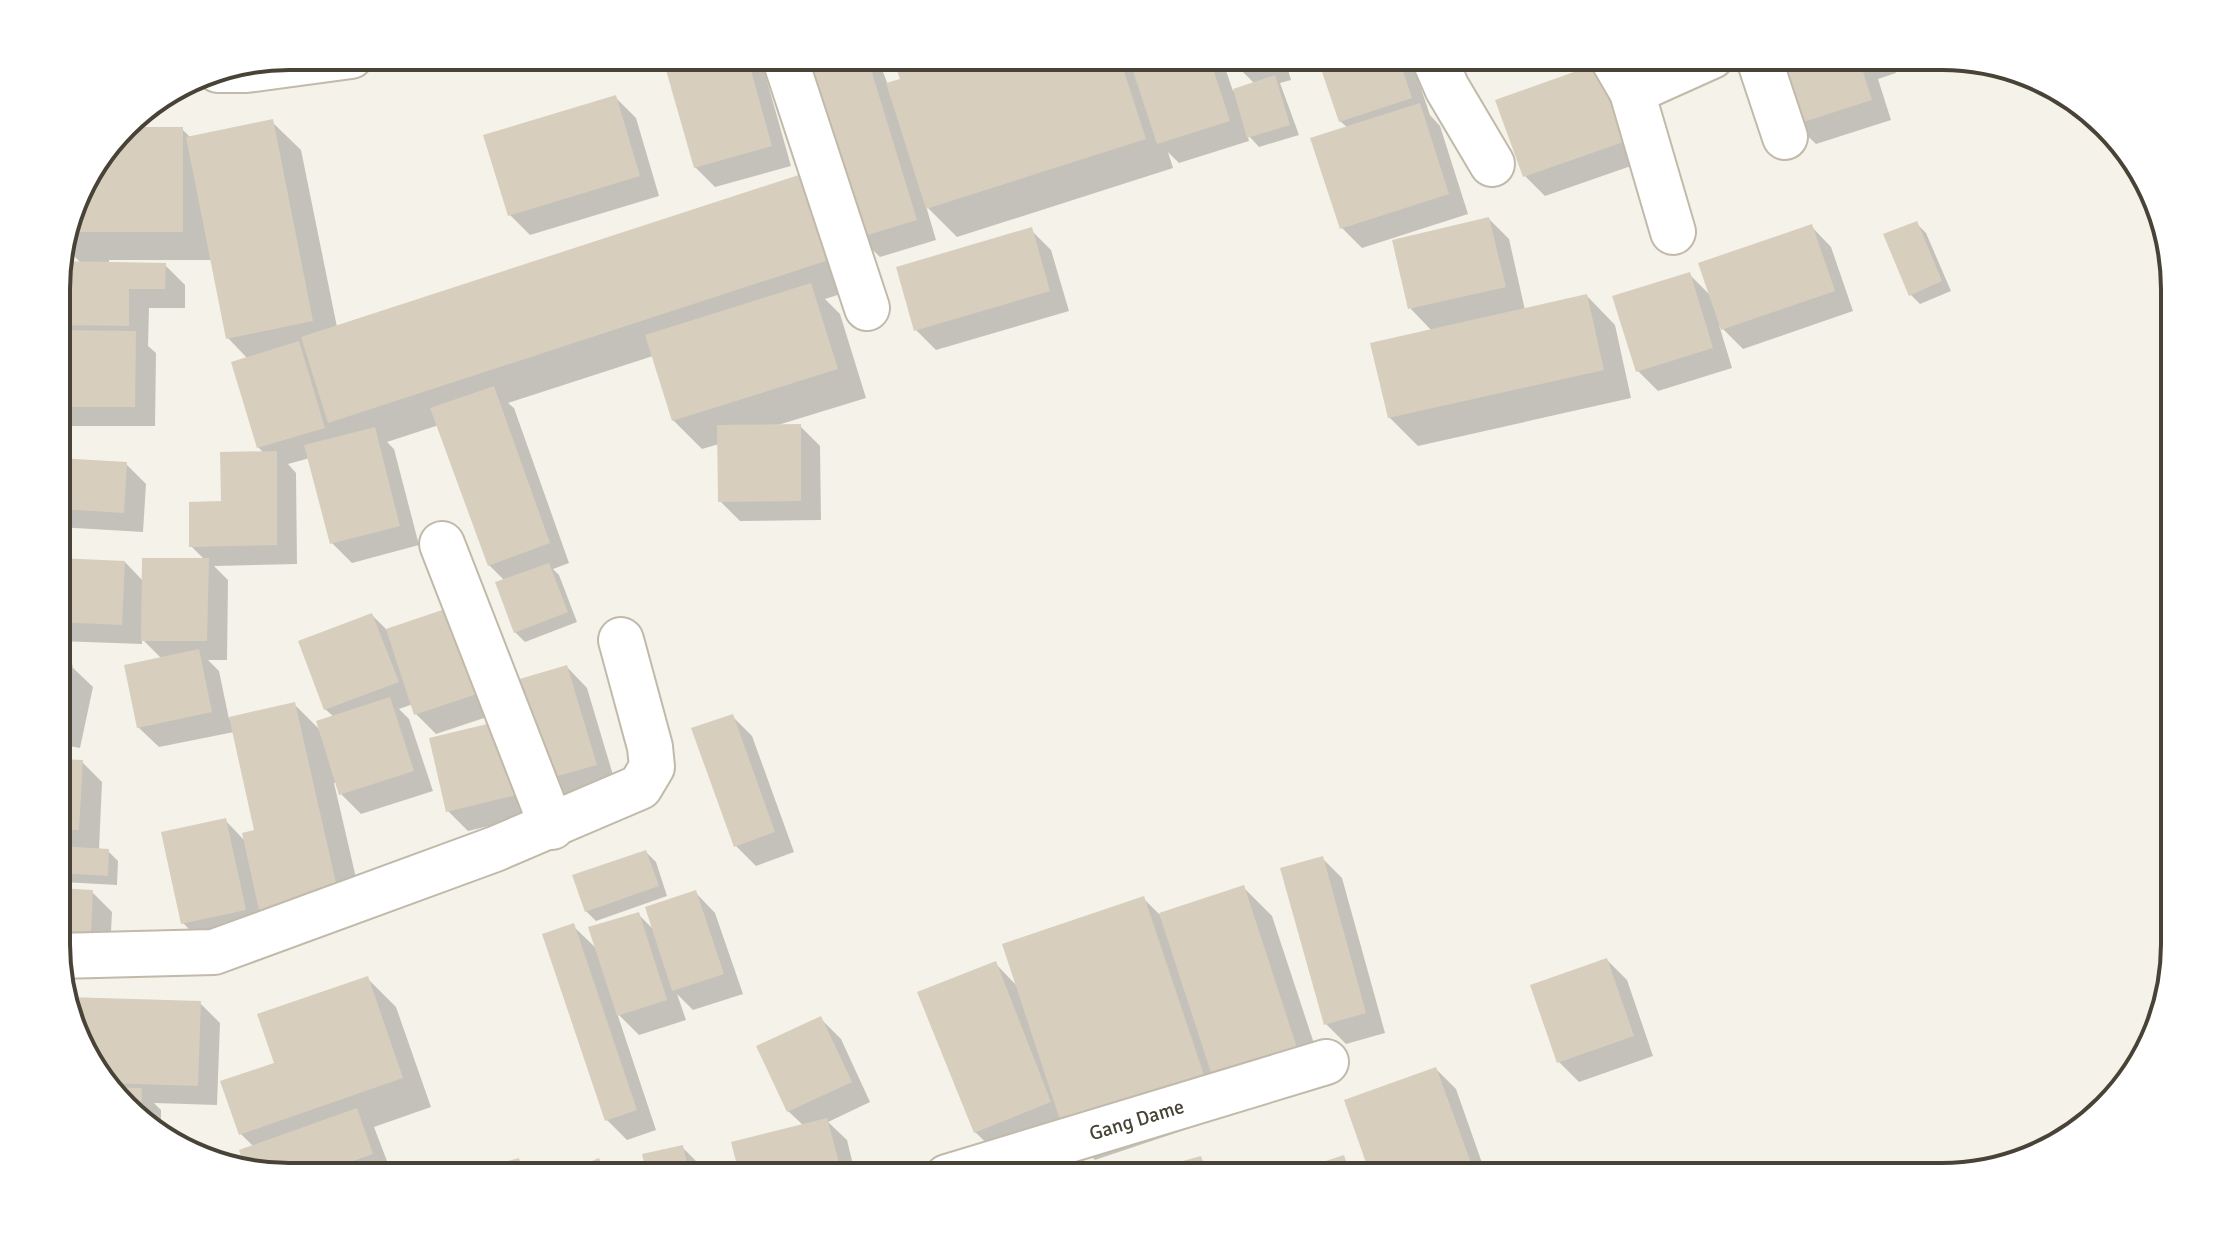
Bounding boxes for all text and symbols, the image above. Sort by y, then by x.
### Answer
street label: Gang Dame [1086,1094,1187,1146]

